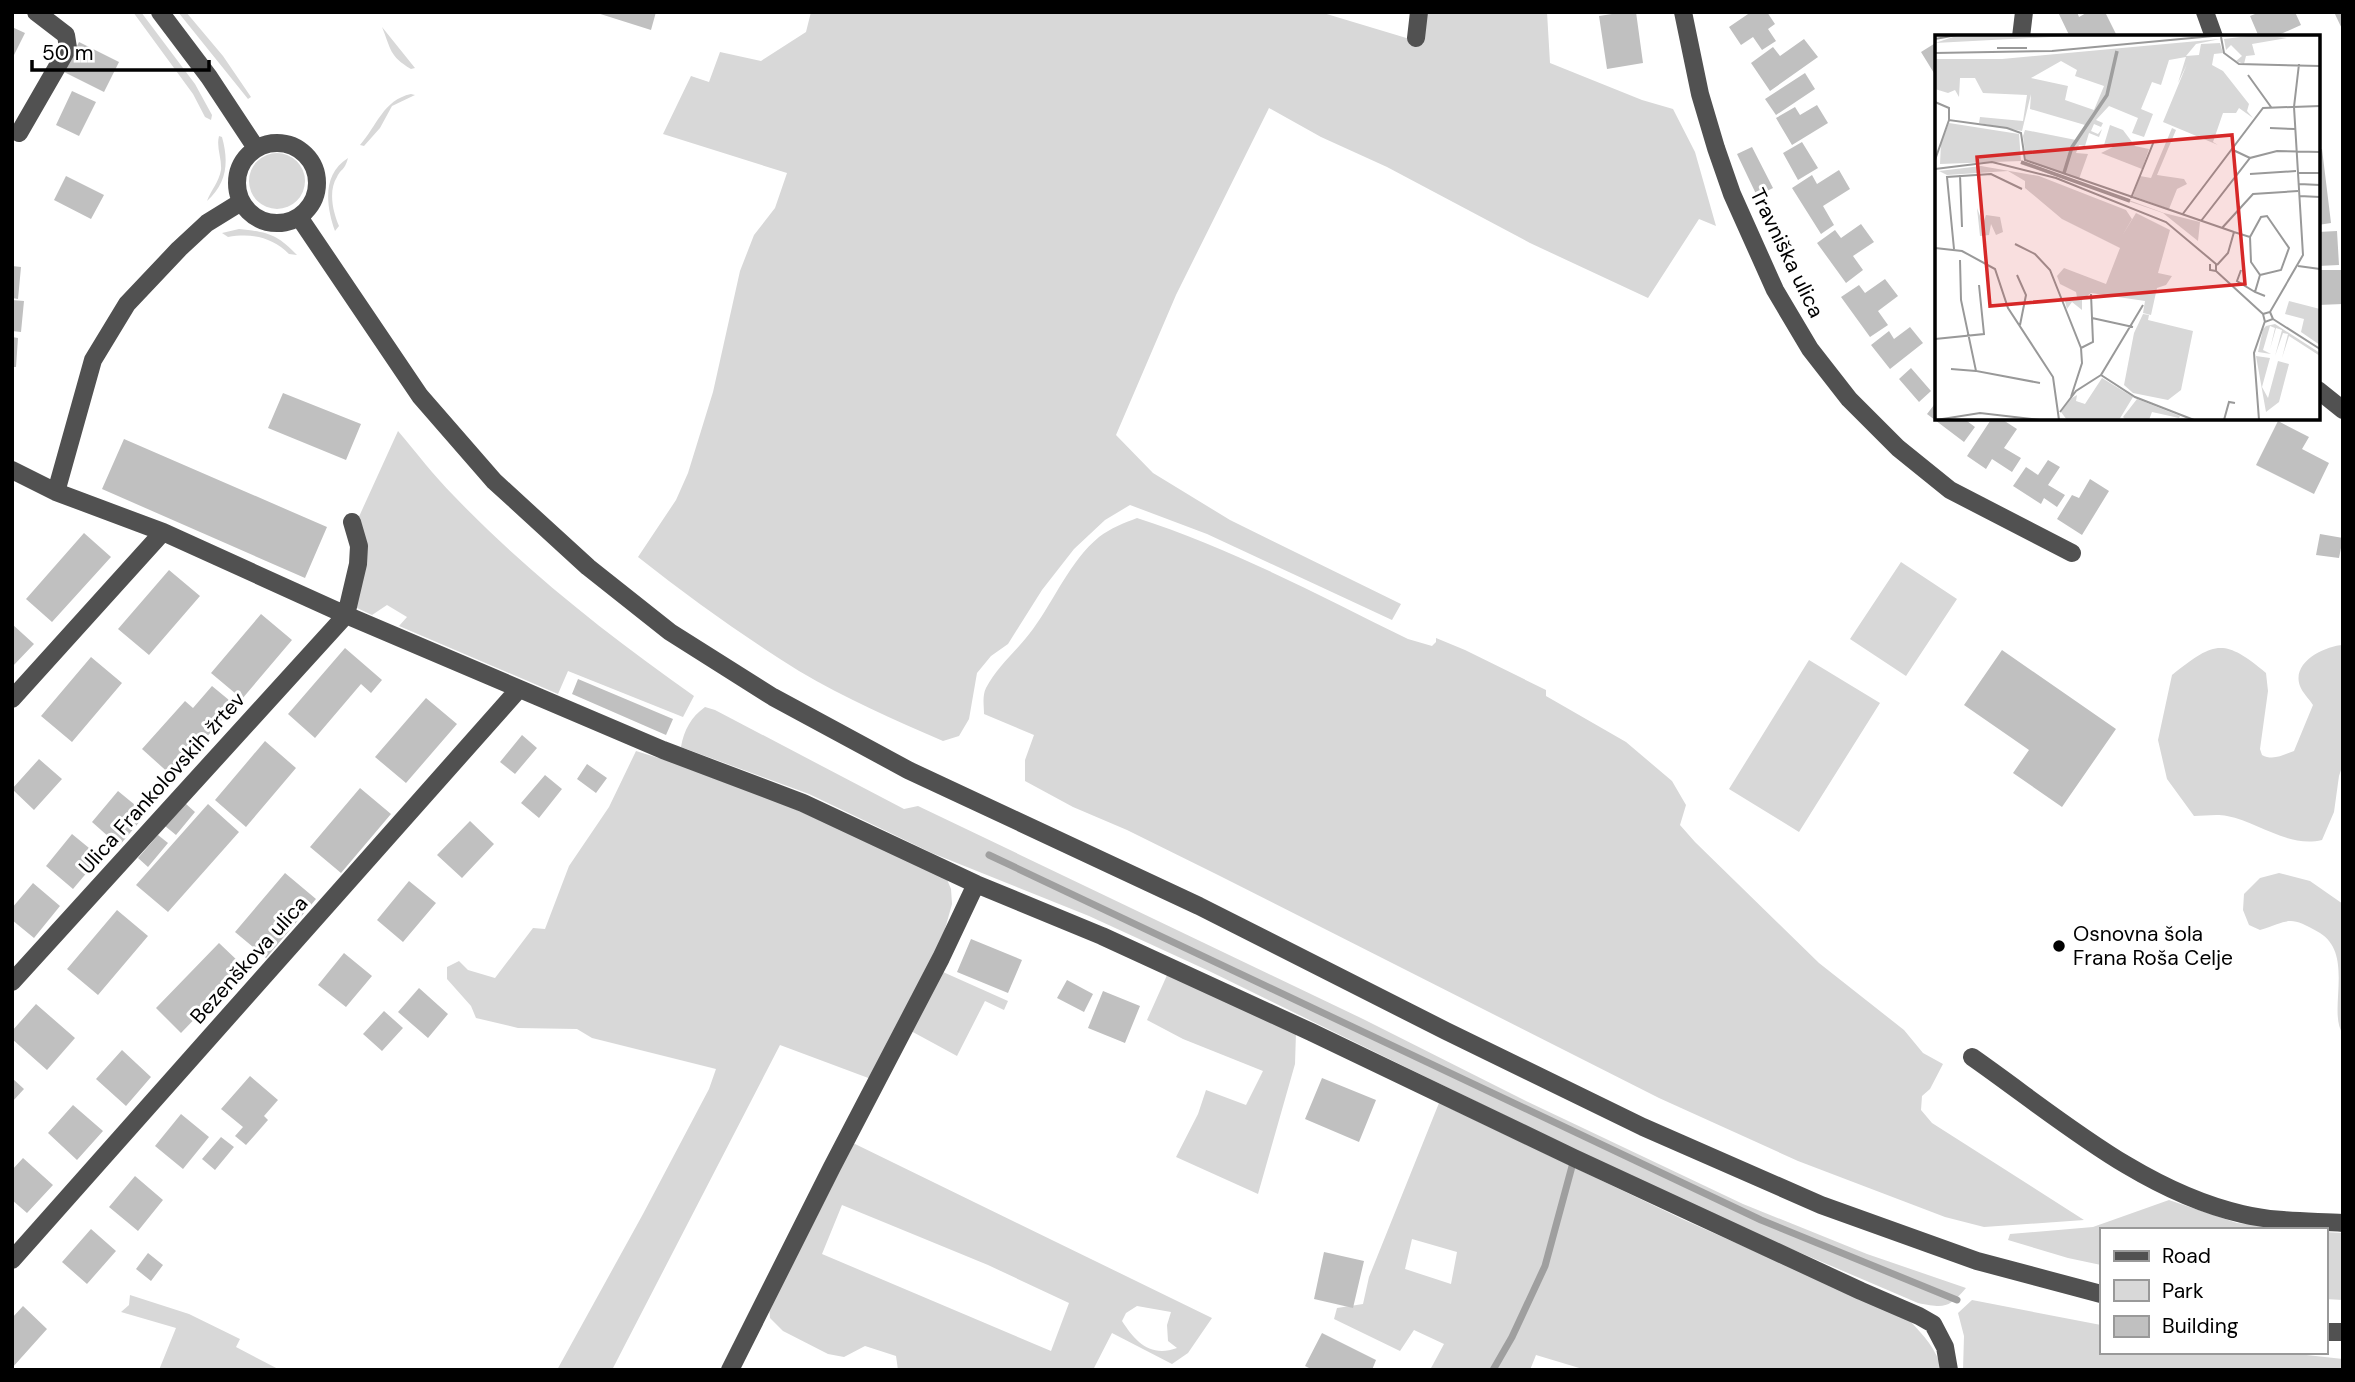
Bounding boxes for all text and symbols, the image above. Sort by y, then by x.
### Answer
scale bar [32,28,208,72]
inset map [1935,35,2320,420]
text: 50 m [42,39,93,67]
street label: Travniška ulica [1744,184,1830,322]
street label: Ulica Frankolovskih žrtev [73,686,251,880]
street label: Bezenškova ulica [184,890,314,1030]
place label: Osnovna šola Frana Roša Celje [2073,920,2233,972]
marker: Osnovna šola Frana Roša Celje [2051,938,2067,954]
legend [2100,1228,2327,1354]
text: Road [2162,1242,2211,1270]
text: Park [2162,1277,2204,1305]
text: Building [2162,1312,2239,1340]

